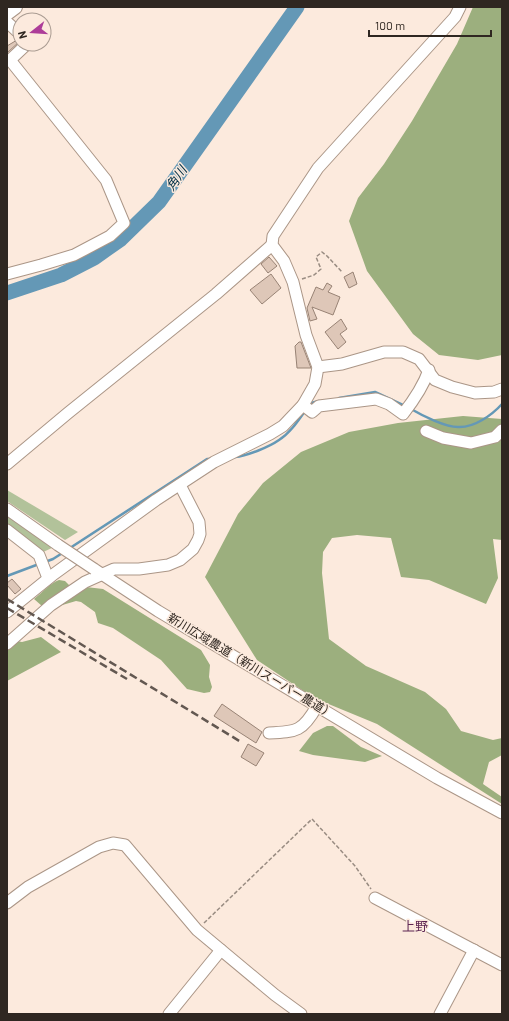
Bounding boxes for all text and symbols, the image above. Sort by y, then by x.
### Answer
north arrow [12,12,52,52]
scale bar [369,12,491,38]
text: 100 m [375,18,405,32]
text: N [15,30,29,40]
water label: 角川 [162,161,191,193]
street label: 新川広域農道（新川スーパー農道） [166,610,337,721]
district label: 上野 [402,918,428,934]

